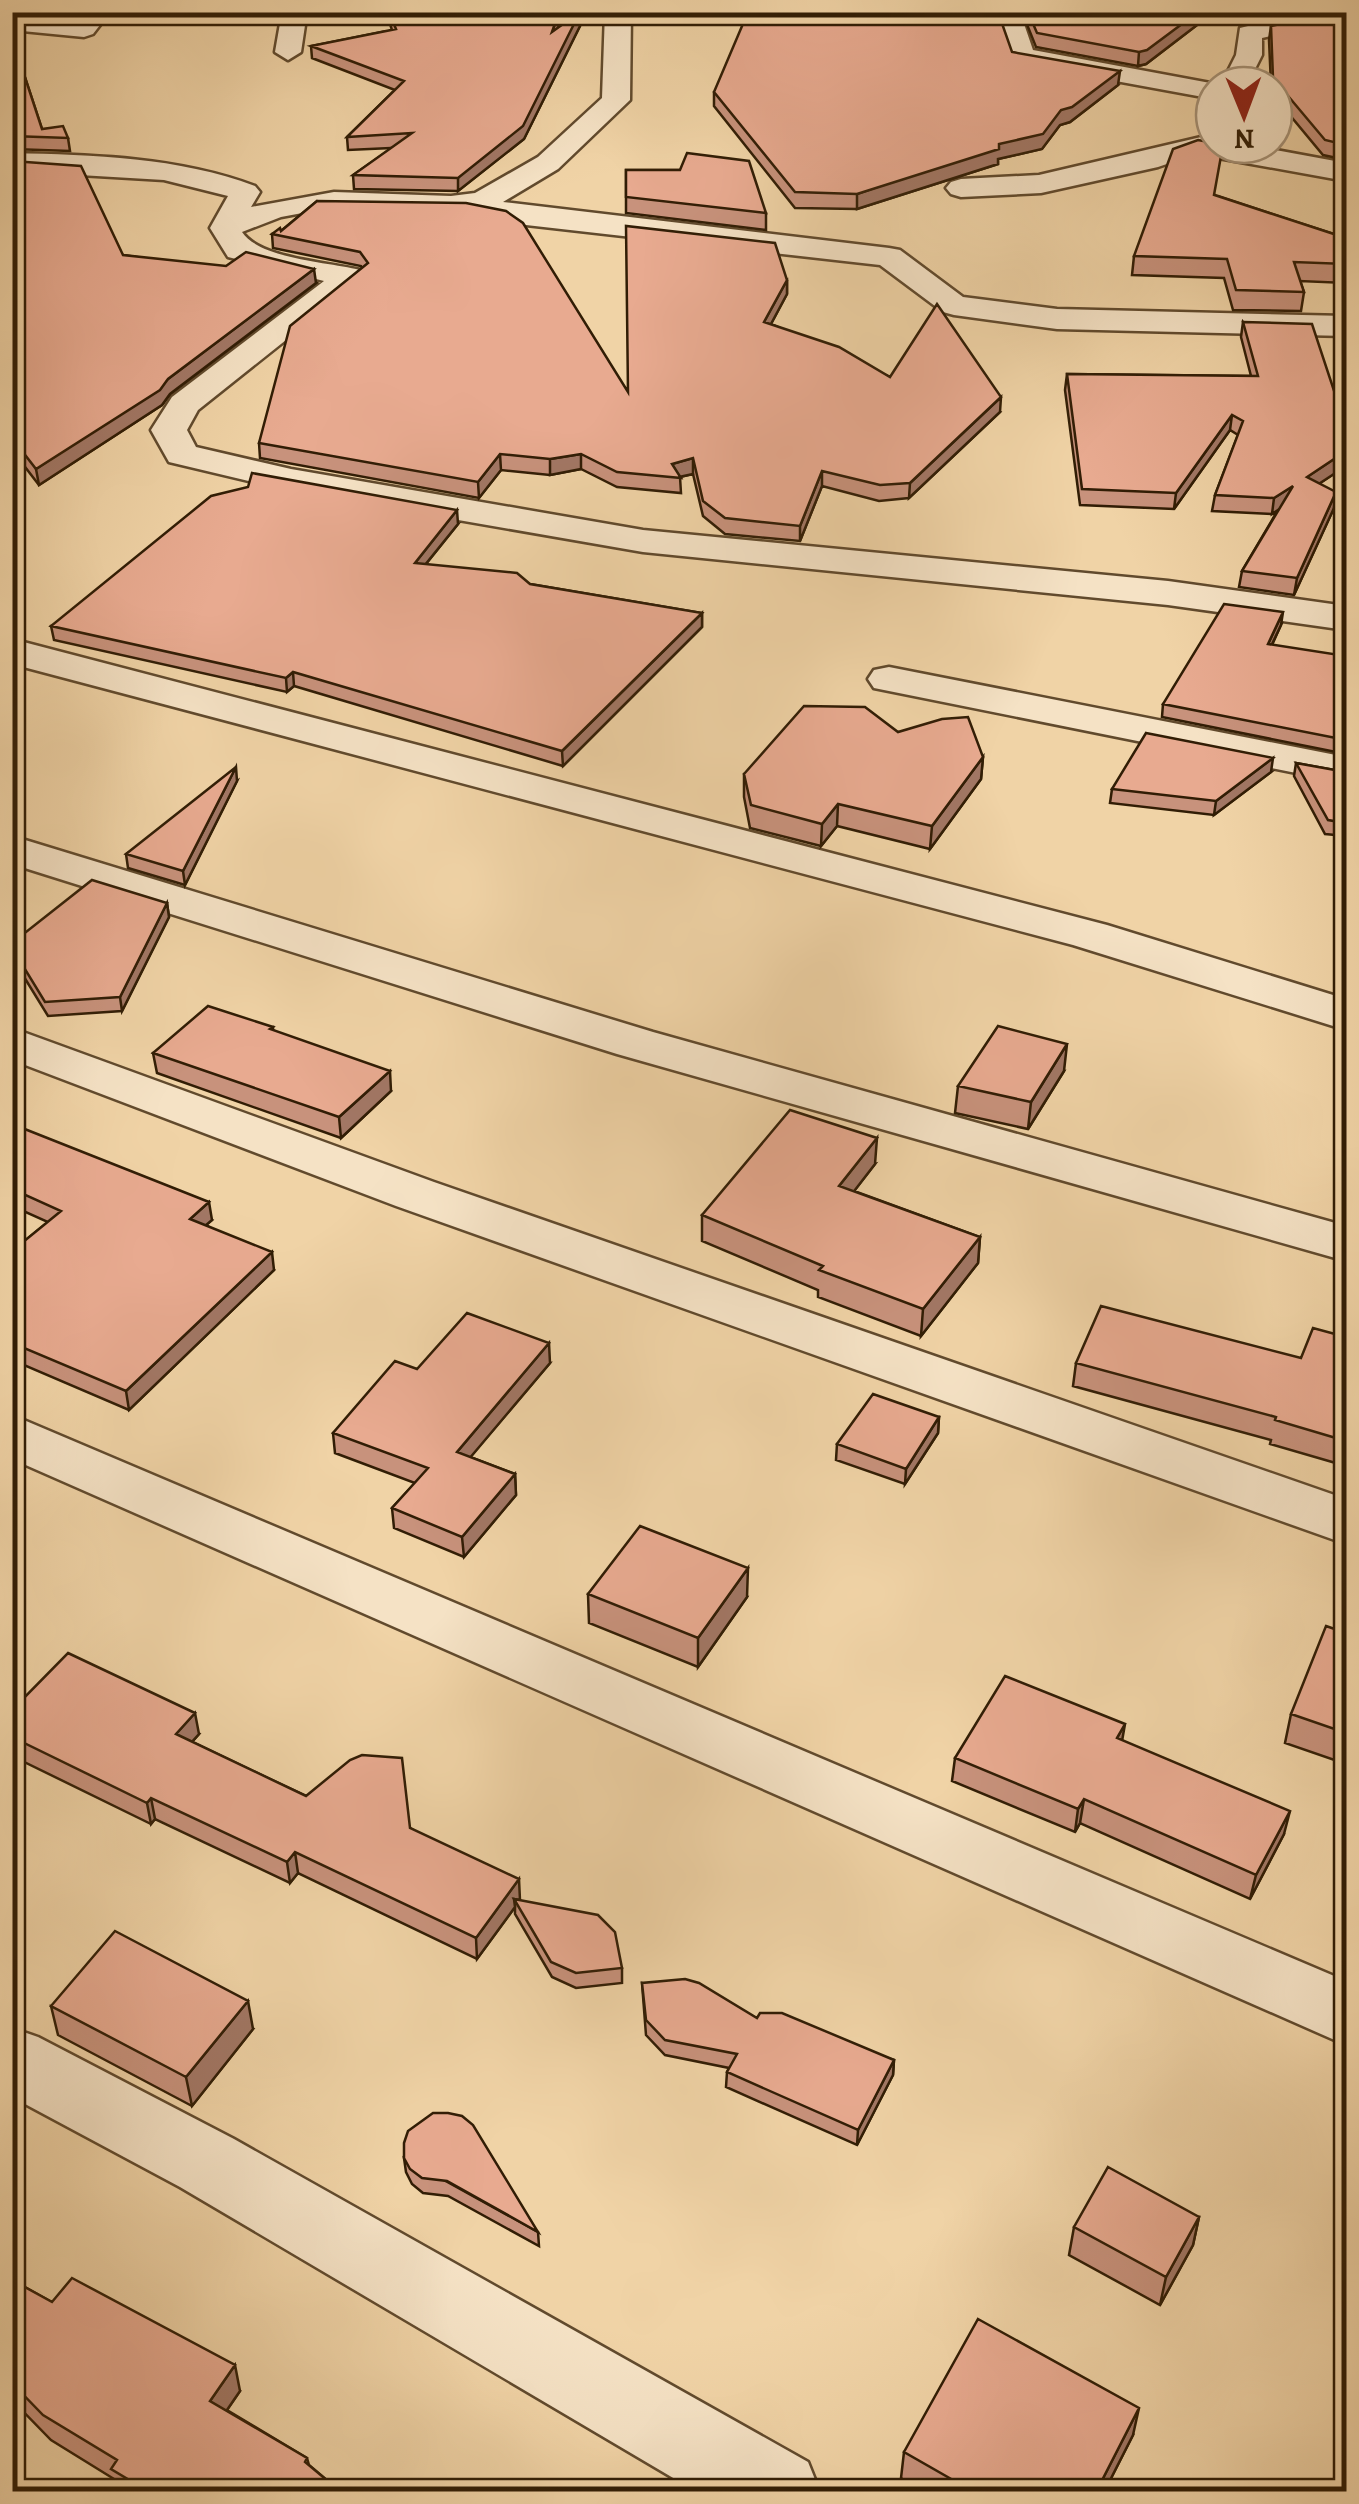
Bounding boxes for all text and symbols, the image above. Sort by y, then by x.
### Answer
north arrow [1194,65,1294,165]
text: N [1234,120,1255,158]

